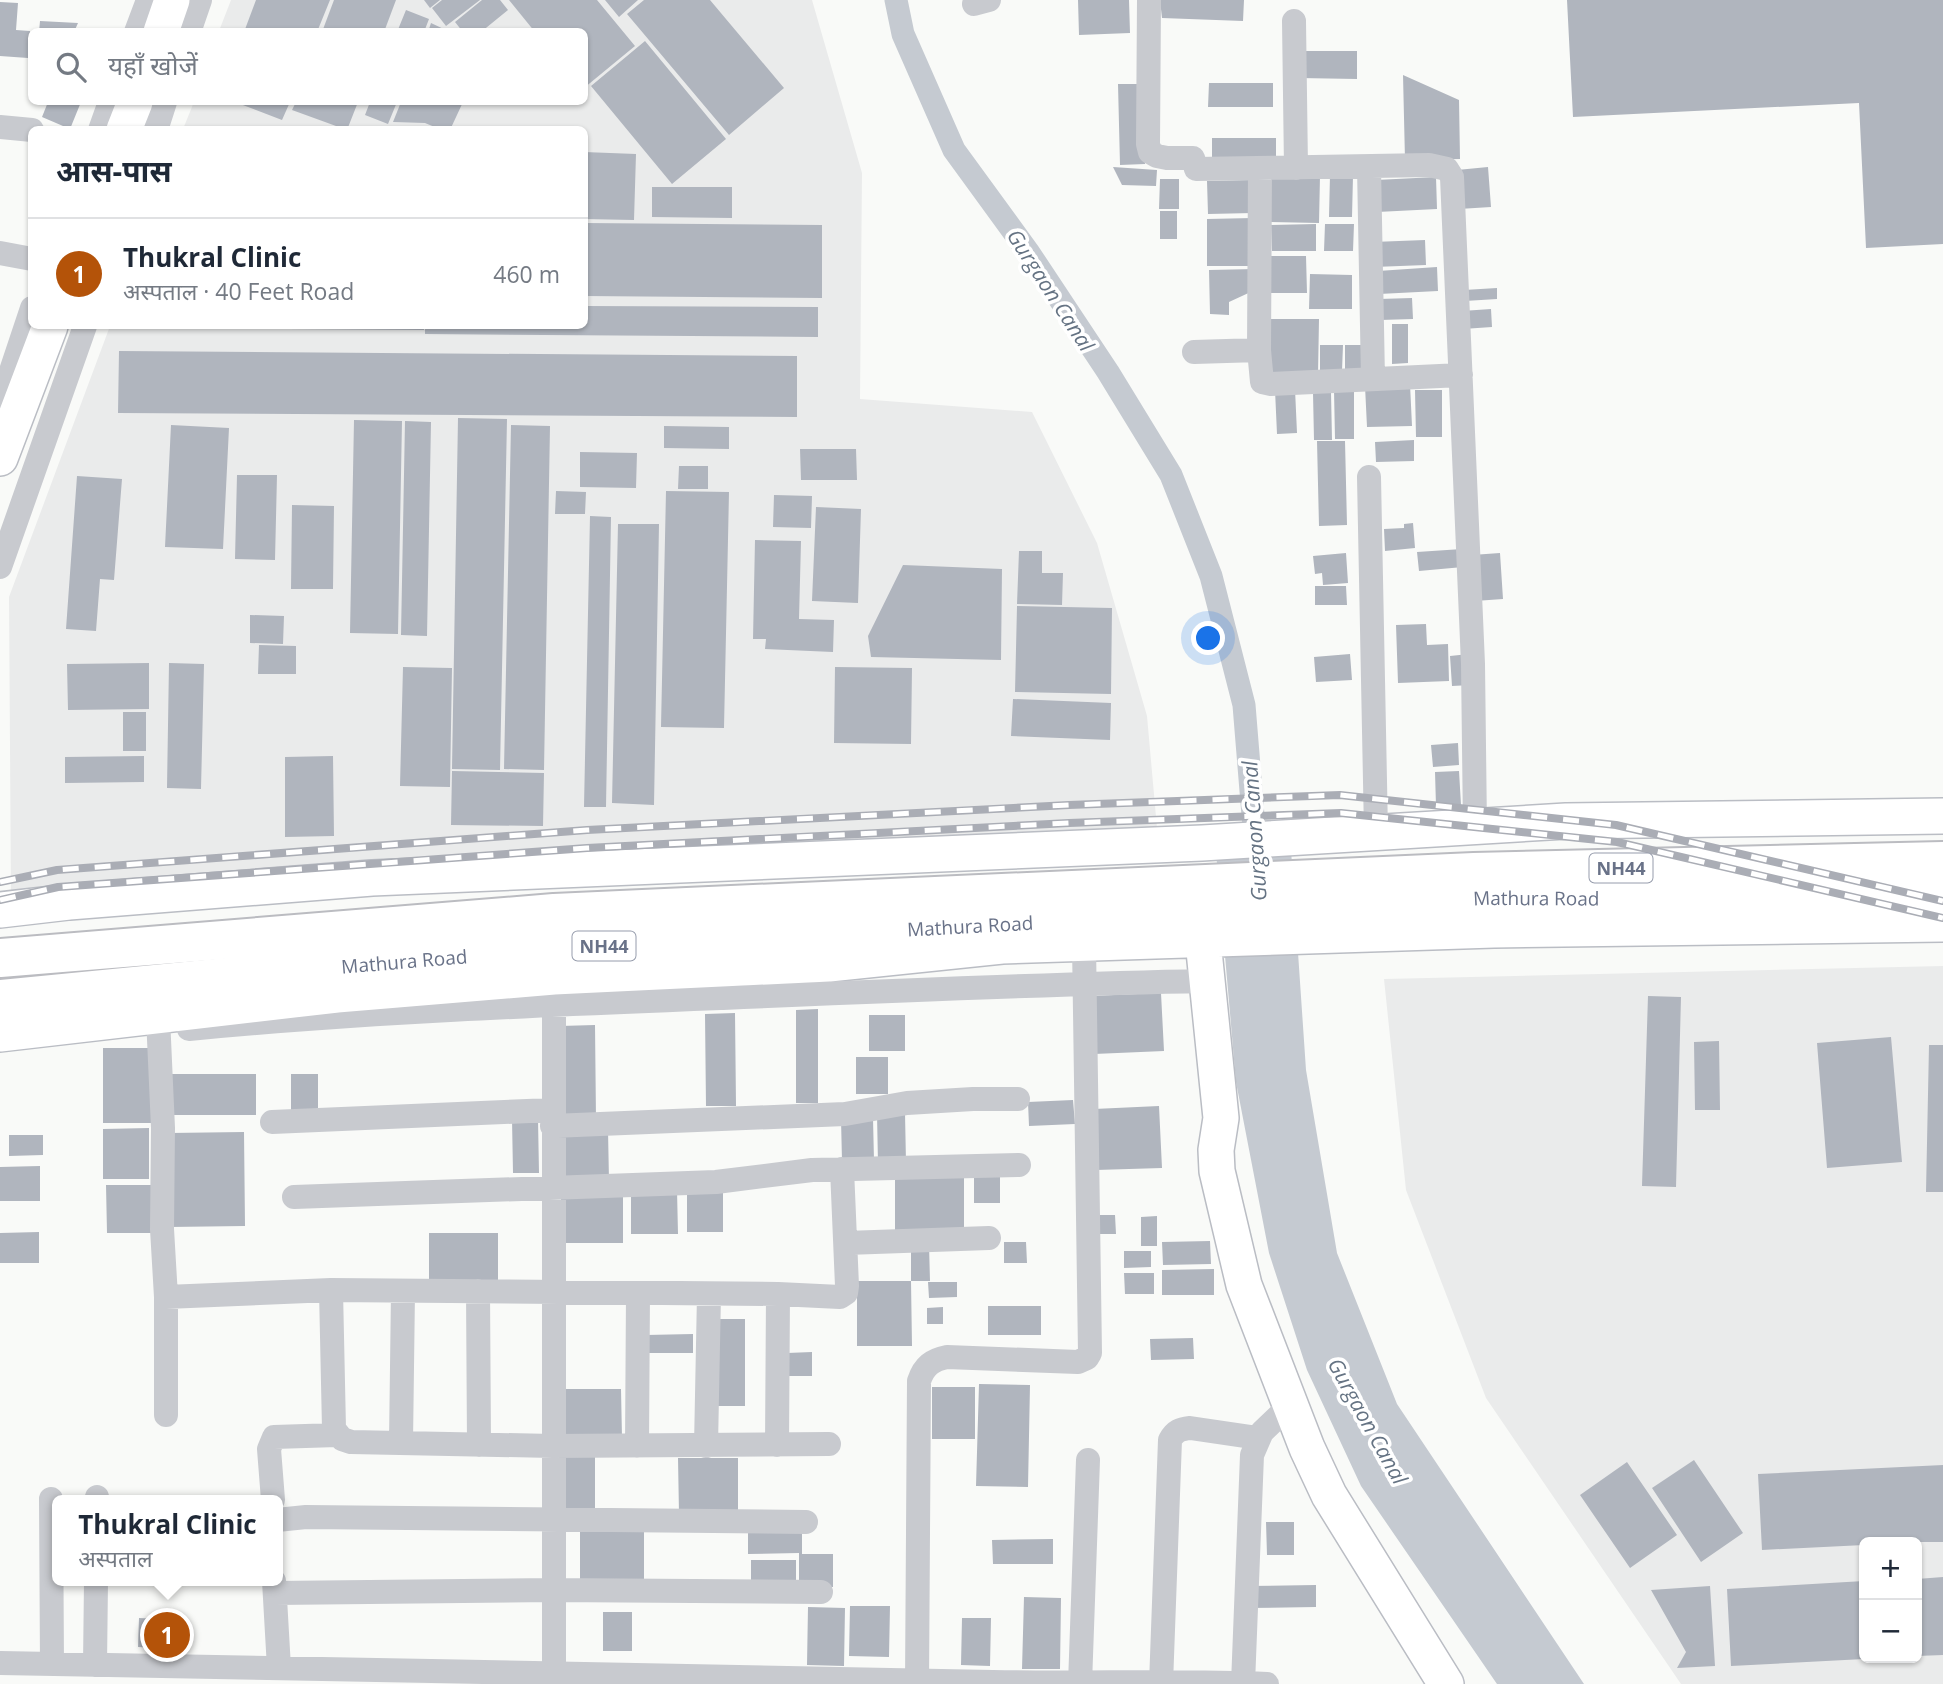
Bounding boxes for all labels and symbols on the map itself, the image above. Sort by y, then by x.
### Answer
water label: Gurgaon Canal [1001,224,1101,357]
your location [1191,621,1225,655]
water label: Gurgaon Canal [1235,759,1273,902]
road number: NH44 [1590,854,1652,882]
street label: Mathura Road [1472,885,1600,912]
street label: Mathura Road [906,910,1034,943]
road number: NH44 [572,931,636,960]
street label: Mathura Road [340,943,468,980]
water label: Gurgaon Canal [1322,1353,1415,1490]
pin: 1 [144,1609,190,1661]

